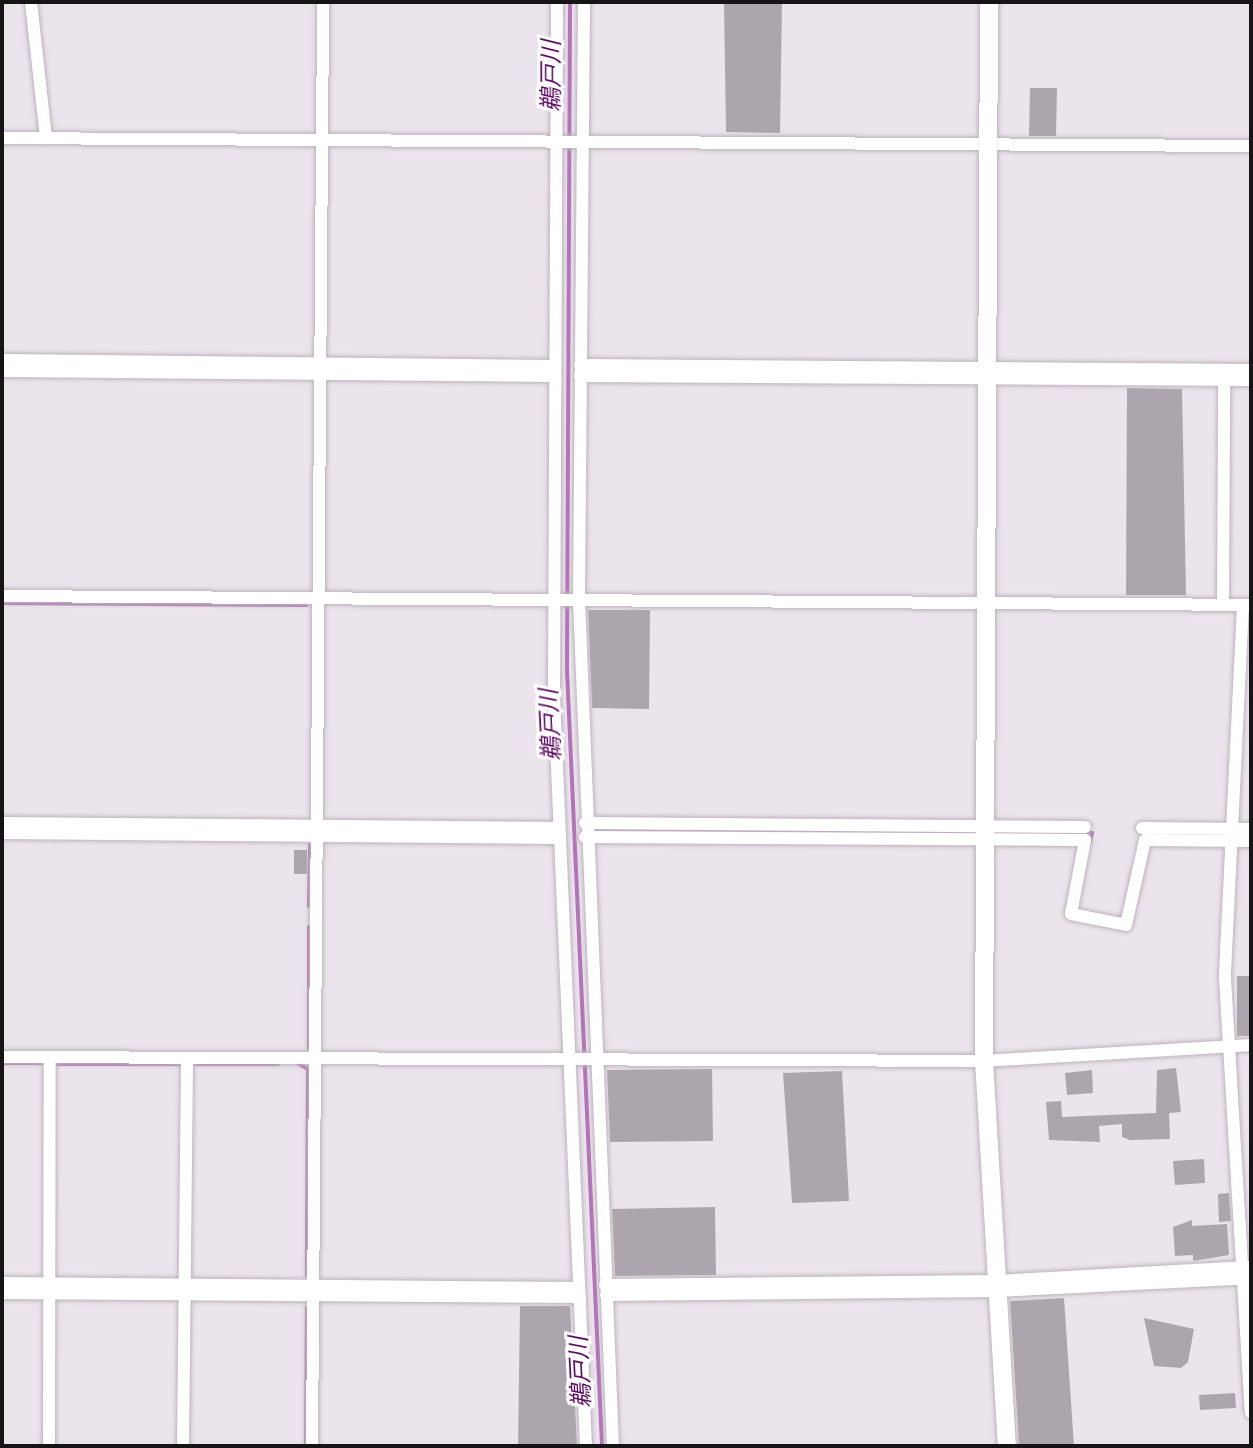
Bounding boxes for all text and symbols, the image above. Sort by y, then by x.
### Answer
water label: 鵜戸川 [538,40,566,112]
water label: 鵜戸川 [535,688,567,762]
water label: 鵜戸川 [565,1335,597,1409]

